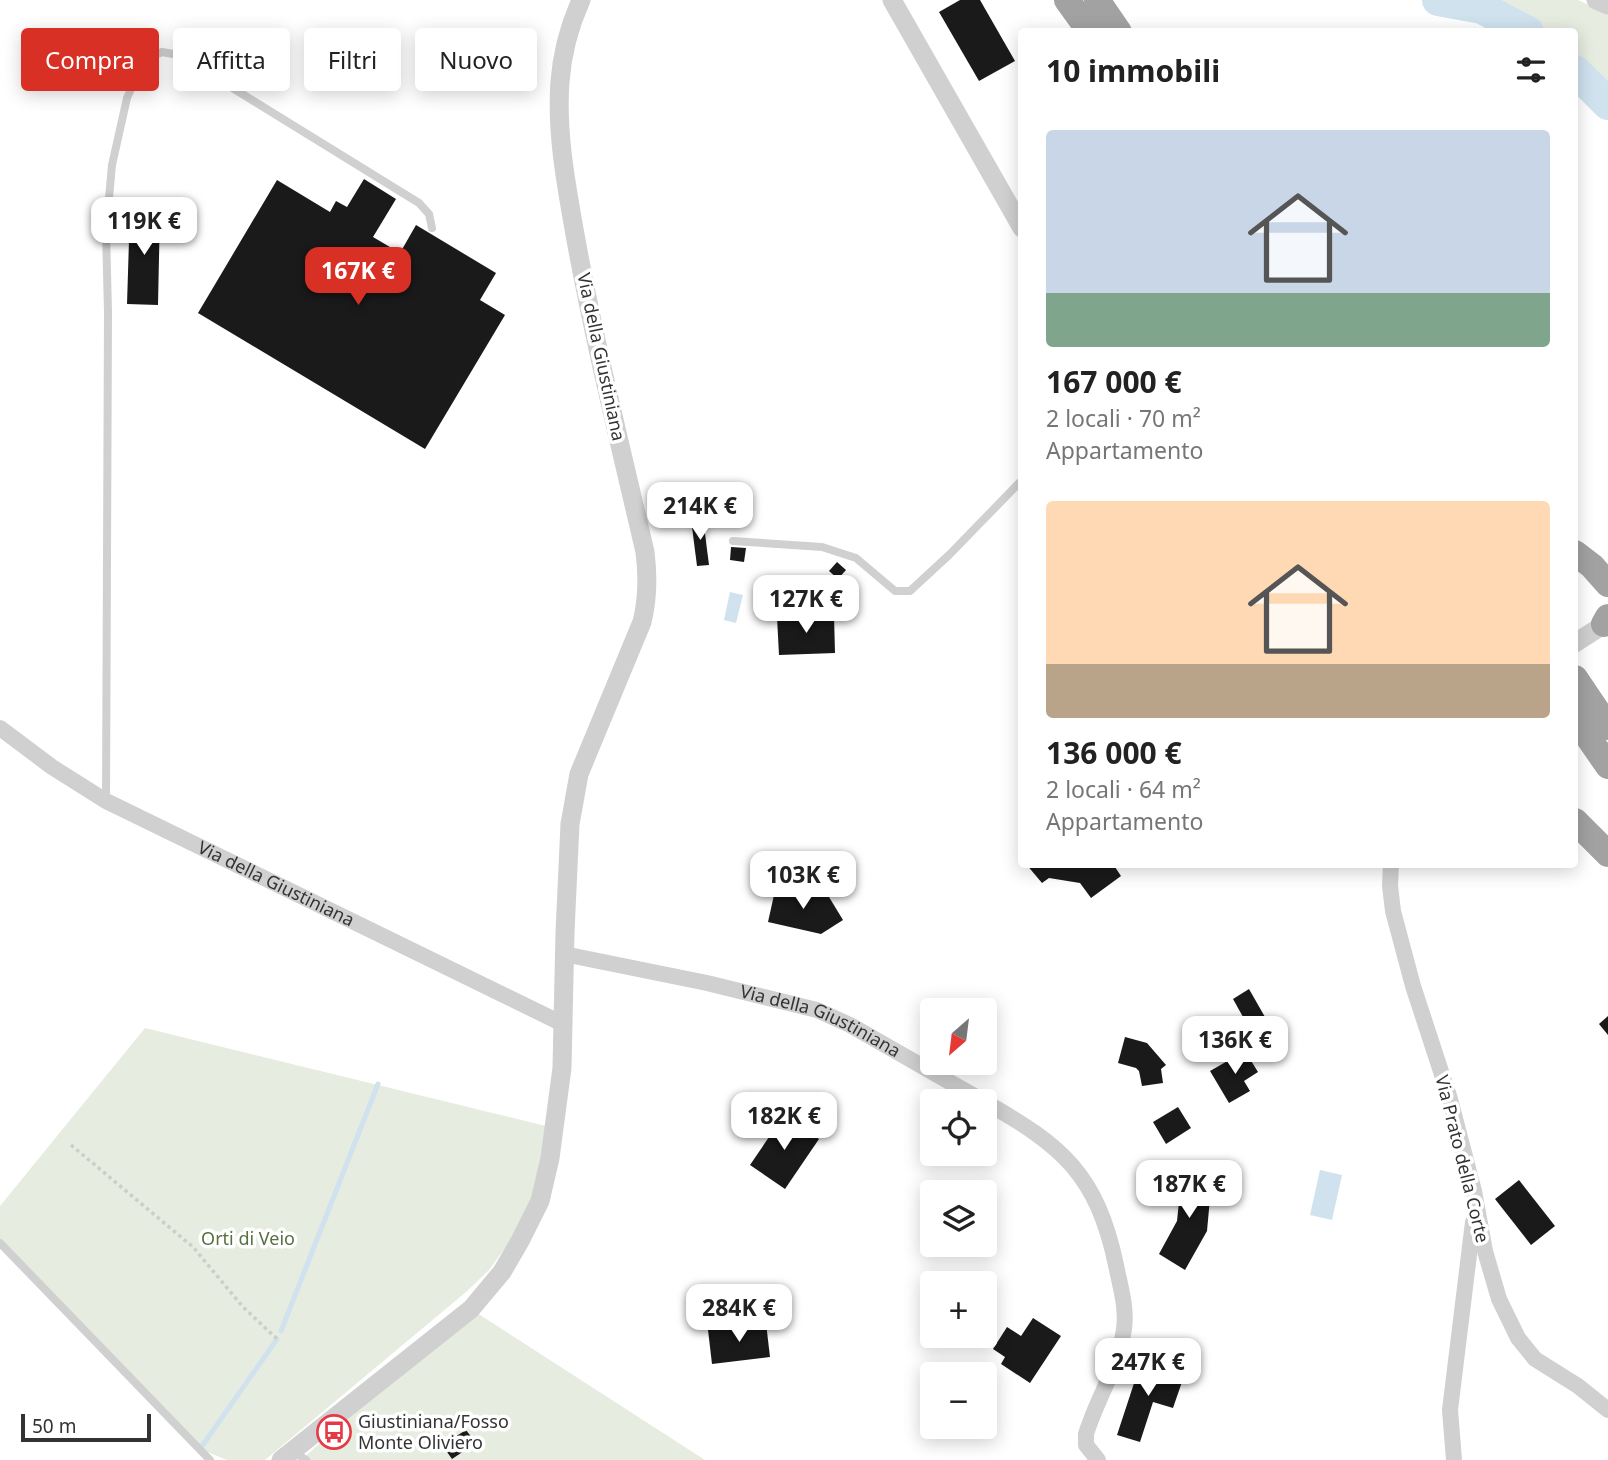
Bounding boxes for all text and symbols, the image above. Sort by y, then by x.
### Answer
chip: Compra [21,28,159,91]
chip: Affitta [173,28,290,91]
chip: Filtri [304,28,401,91]
chip: Nuovo [415,28,537,91]
text: 10 immobili [1046,50,1220,91]
icon: filters [1512,51,1550,89]
icon: home [1235,175,1361,301]
pin: 119K € [87,198,201,257]
text: 119K € [107,204,181,236]
pin: 167K € [301,247,415,307]
text: 167K € [321,254,395,286]
street label: Via della Giustiniana [572,271,632,443]
text: 167 000 € [1046,361,1182,402]
text: 2 locali · 70 m² [1046,402,1201,434]
text: Appartamento [1046,434,1204,466]
pin: 214K € [643,482,757,542]
text: 214K € [663,489,737,521]
icon: home [1235,546,1361,672]
pin: 127K € [749,576,863,635]
text: 127K € [769,582,843,614]
text: 136 000 € [1046,732,1182,773]
text: 2 locali · 64 m² [1046,773,1201,805]
text: Appartamento [1046,805,1204,837]
street label: Via della Giustiniana [194,835,359,931]
pin: 103K € [746,852,860,911]
text: 103K € [766,858,840,890]
street label: Via della Giustiniana [738,979,905,1062]
north arrow [920,998,998,1074]
map controls [920,998,997,1439]
pin: 136K € [1178,1016,1292,1076]
text: 136K € [1198,1023,1272,1055]
street label: Via Prato della Corte [1431,1072,1495,1245]
button: locate [920,1089,997,1166]
pin: 182K € [727,1092,841,1152]
text: 182K € [747,1099,821,1131]
pin: 187K € [1132,1160,1246,1220]
text: 187K € [1152,1167,1226,1199]
button: layers [920,1180,997,1257]
park label: Orti di Veio [201,1226,295,1250]
button: + [920,1271,997,1348]
pin: 284K € [682,1284,796,1344]
text: 284K € [702,1291,776,1323]
pin: 247K € [1091,1338,1205,1398]
text: 247K € [1111,1345,1185,1377]
button: − [920,1362,997,1439]
place label: Giustiniana/Fosso Monte Oliviero [358,1409,509,1454]
scale bar [21,1411,150,1443]
text: 50 m [32,1413,76,1439]
bus stop icon: Giustiniana/Fosso Monte Oliviero [315,1413,353,1451]

